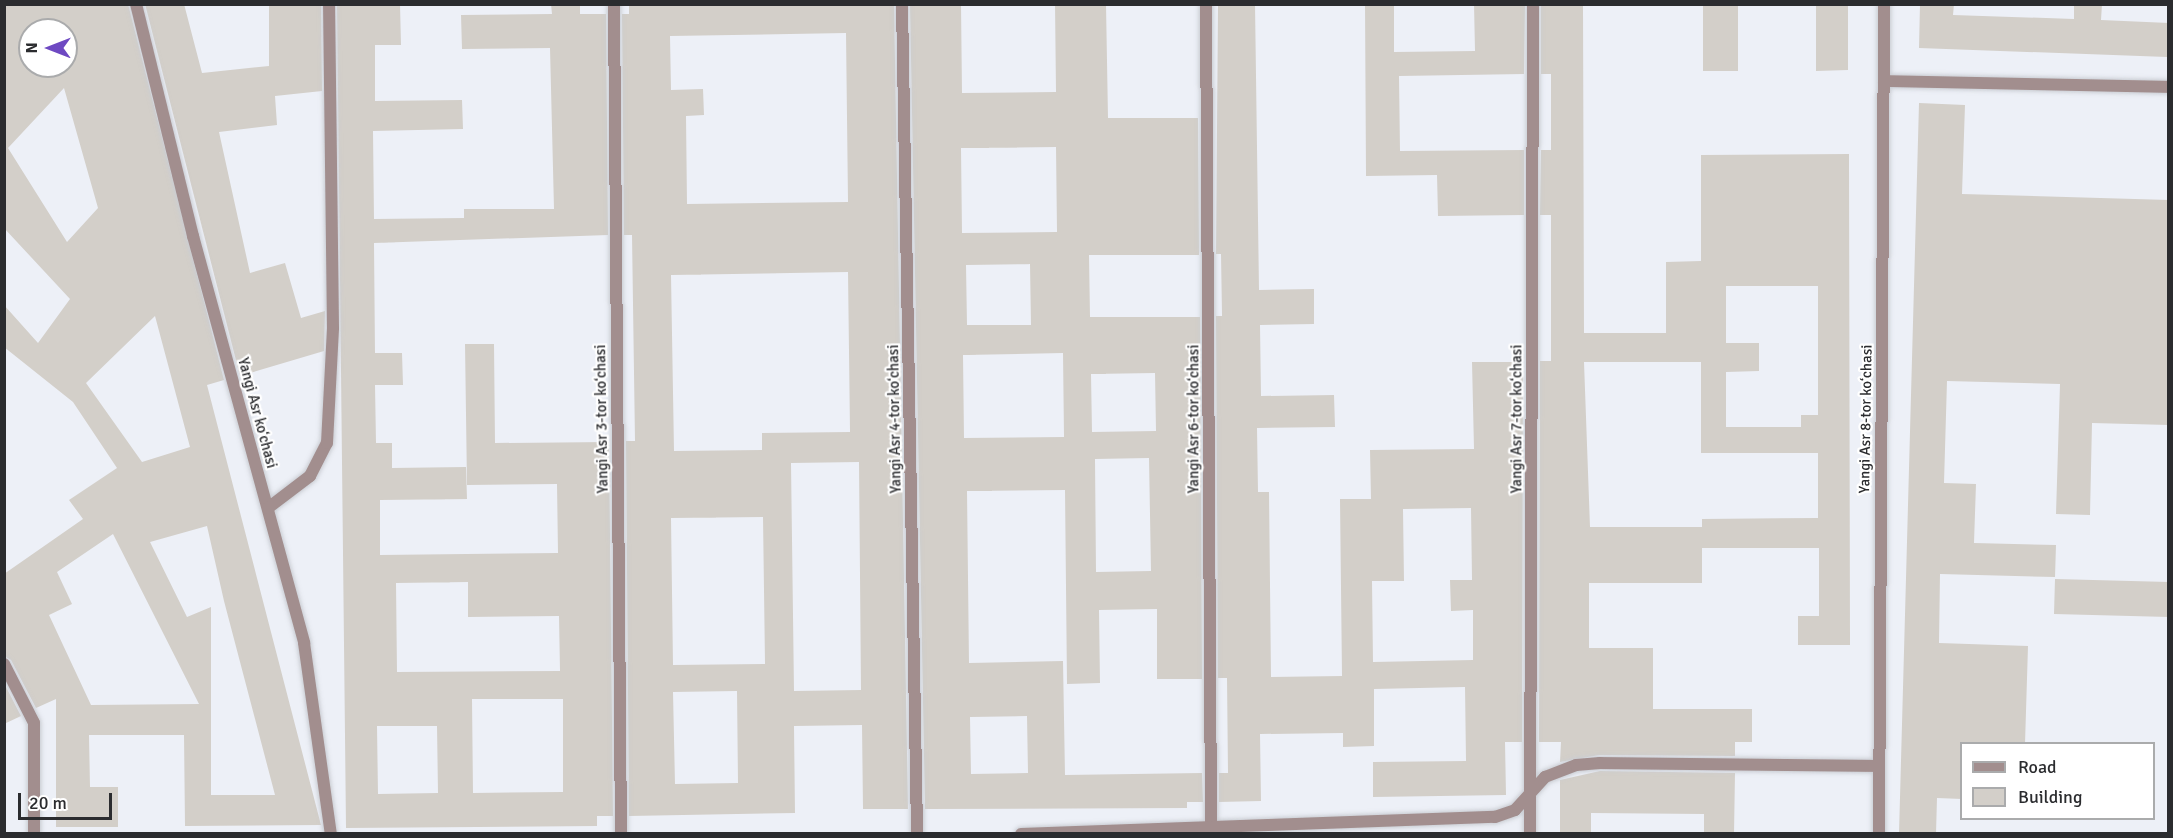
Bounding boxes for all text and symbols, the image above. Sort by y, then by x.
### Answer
north arrow [18,18,78,78]
text: N [22,42,42,54]
street label: Yangi Asr 3-tor koʻchasi [592,344,612,494]
street label: Yangi Asr 4-tor koʻchasi [885,344,905,494]
street label: Yangi Asr 8-tor koʻchasi [1856,344,1876,494]
street label: Yangi Asr 6-tor koʻchasi [1185,345,1203,493]
street label: Yangi Asr 7-tor koʻchasi [1508,345,1526,493]
street label: Yangi Asr koʻchasi [234,356,280,470]
legend [1960,742,2155,820]
text: Road [2018,756,2057,778]
scale bar [21,781,116,819]
text: Building [2018,786,2082,808]
text: 20 m [29,792,67,814]

